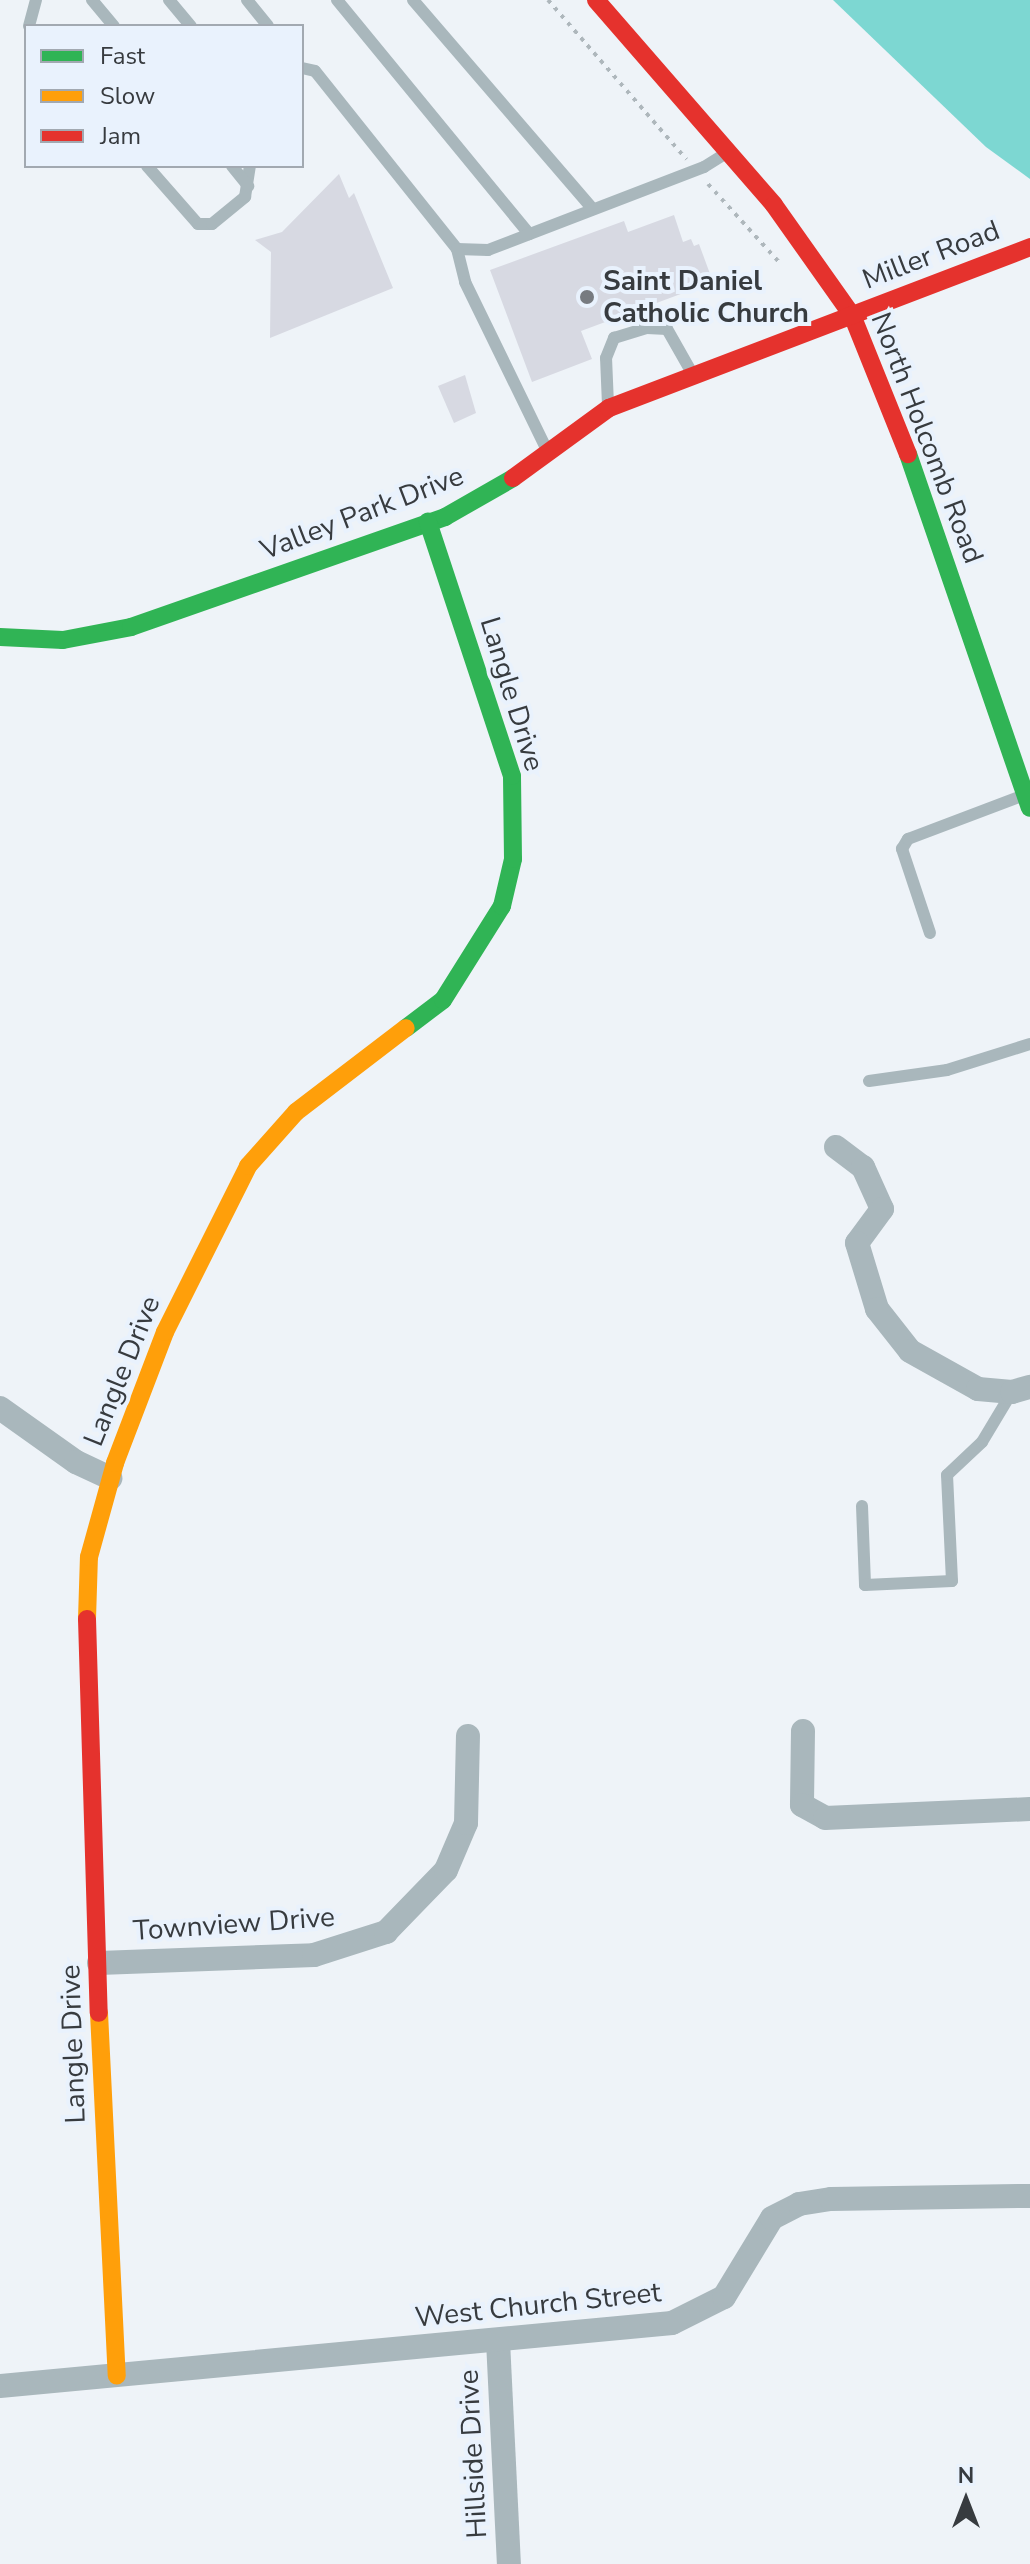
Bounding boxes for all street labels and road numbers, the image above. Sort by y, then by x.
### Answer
street label: Miller Road [858,213,1004,297]
street label: North Holcomb Road [864,308,990,568]
street label: Valley Park Drive [256,459,468,567]
street label: Langle Drive [473,613,551,775]
street label: Langle Drive [77,1291,167,1451]
street label: Townview Drive [132,1900,336,1948]
street label: Langle Drive [53,1964,93,2124]
street label: West Church Street [413,2275,663,2335]
street label: Hillside Drive [452,2369,494,2539]

